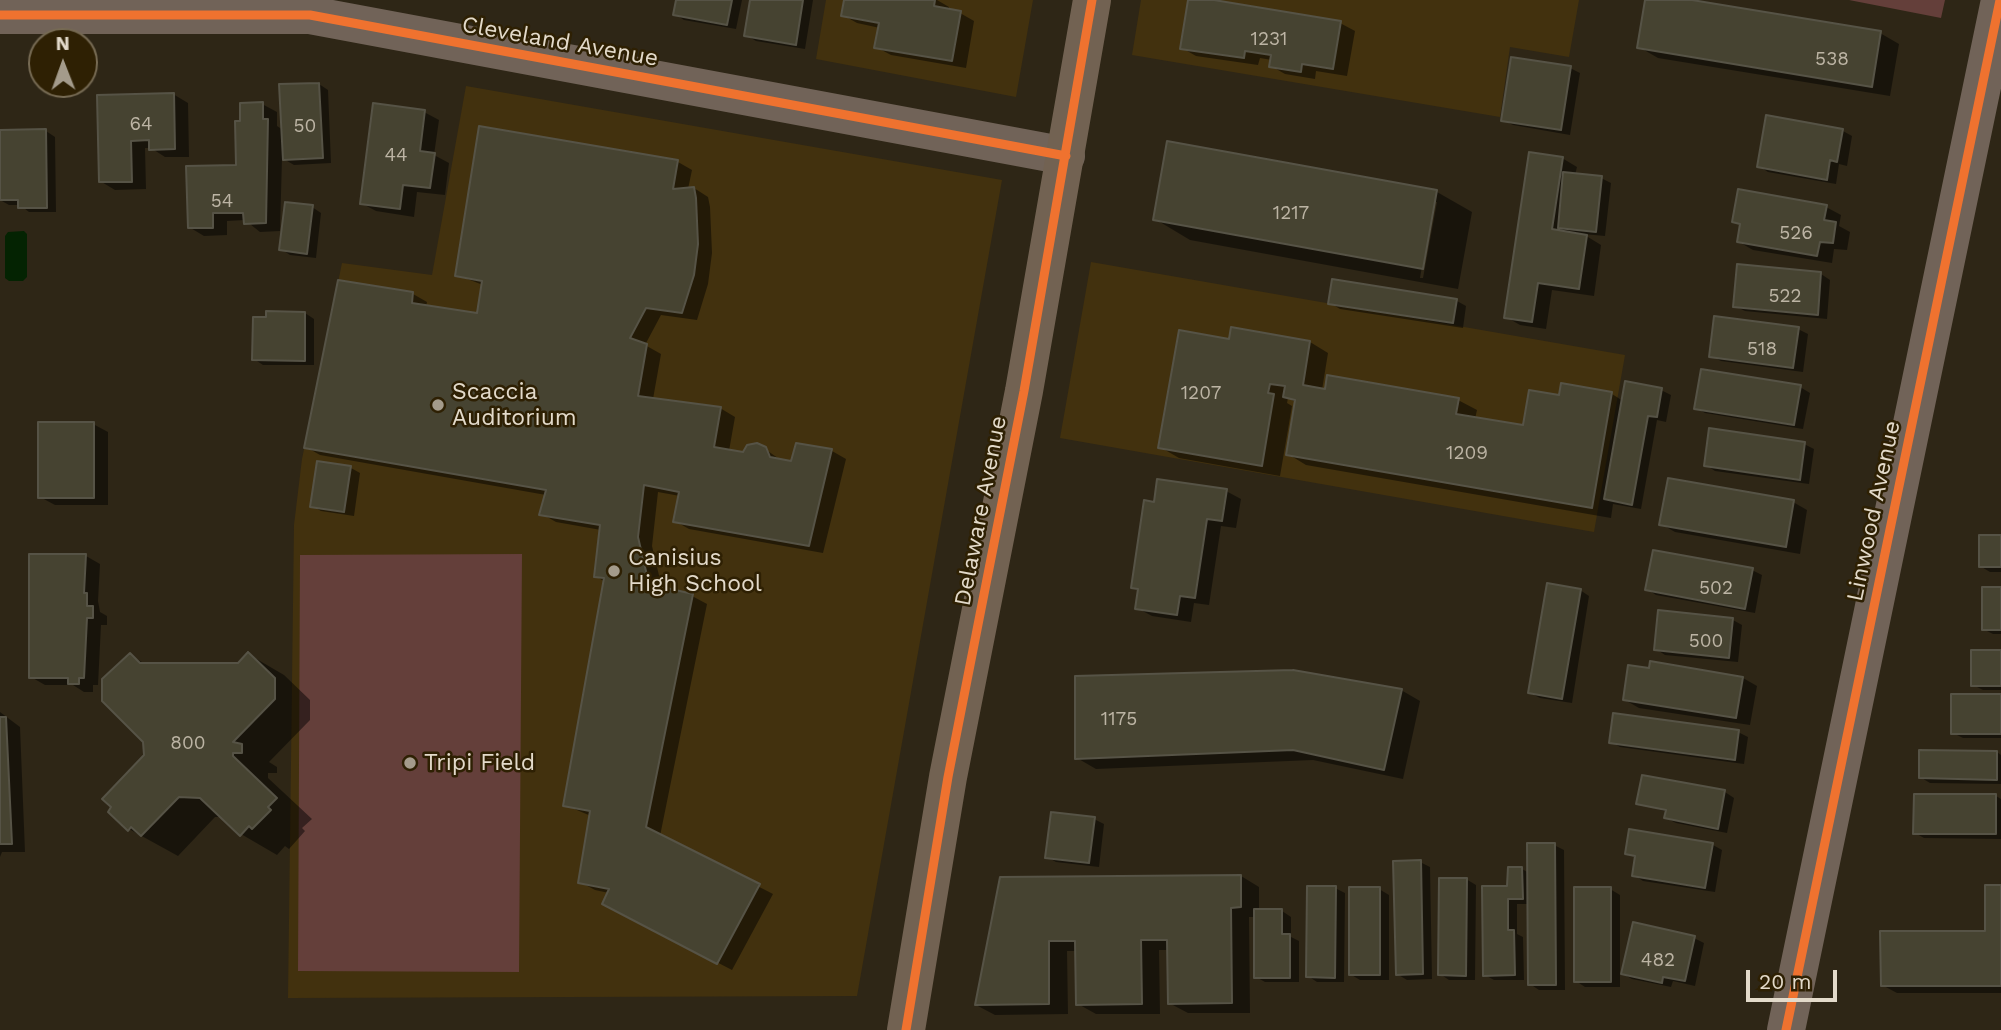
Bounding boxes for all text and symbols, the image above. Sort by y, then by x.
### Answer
street label: Cleveland Avenue [460,11,660,73]
north arrow [28,28,98,98]
house number: 1231 [1251,28,1287,50]
text: N [55,32,70,55]
house number: 538 [1815,48,1849,70]
house number: 64 [129,113,153,135]
house number: 50 [294,115,316,137]
house number: 44 [384,144,408,166]
house number: 54 [211,190,233,212]
house number: 1217 [1273,202,1309,224]
house number: 526 [1779,222,1813,244]
house number: 522 [1768,285,1802,307]
house number: 518 [1747,338,1777,360]
place label: Scaccia Auditorium [452,378,577,432]
house number: 1207 [1181,382,1221,404]
marker: Scaccia Auditorium [430,397,446,413]
street label: Delaware Avenue [949,414,1013,608]
street label: Linwood Avenue [1841,418,1907,604]
house number: 1209 [1446,442,1488,464]
place label: Canisius High School [628,544,762,598]
marker: Canisius High School [606,563,622,579]
house number: 502 [1699,577,1733,599]
house number: 500 [1689,630,1723,652]
house number: 1175 [1101,708,1137,730]
house number: 800 [170,732,206,754]
place label: Tripi Field [424,749,535,777]
marker: Tripi Field [402,755,418,771]
house number: 482 [1641,949,1675,971]
scale bar [1749,956,1840,1000]
text: 20 m [1759,969,1811,994]

